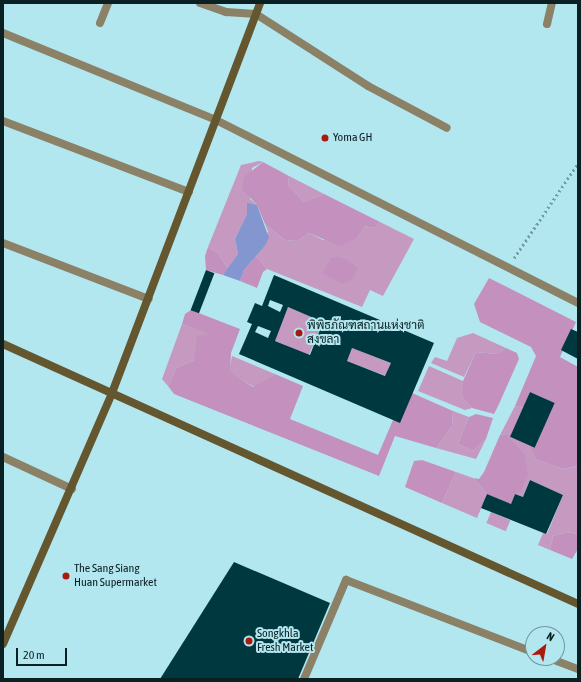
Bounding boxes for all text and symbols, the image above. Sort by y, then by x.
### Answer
place label: Yoma GH [333,131,372,145]
marker: Yoma GH [320,133,330,143]
place label: พิพิธภัณฑสถานแห่งชาติ สงขลา [307,319,424,347]
marker: พิพิธภัณฑสถานแห่งชาติ สงขลา [294,328,304,338]
place label: The Sang Siang Huan Supermarket [74,562,157,590]
marker: The Sang Siang Huan Supermarket [61,571,71,581]
north arrow [525,626,565,666]
place label: Songkhla Fresh Market [257,627,313,655]
text: N [545,630,557,643]
marker: Songkhla Fresh Market [244,636,254,646]
scale bar [18,640,69,666]
text: 20 m [23,648,45,662]

